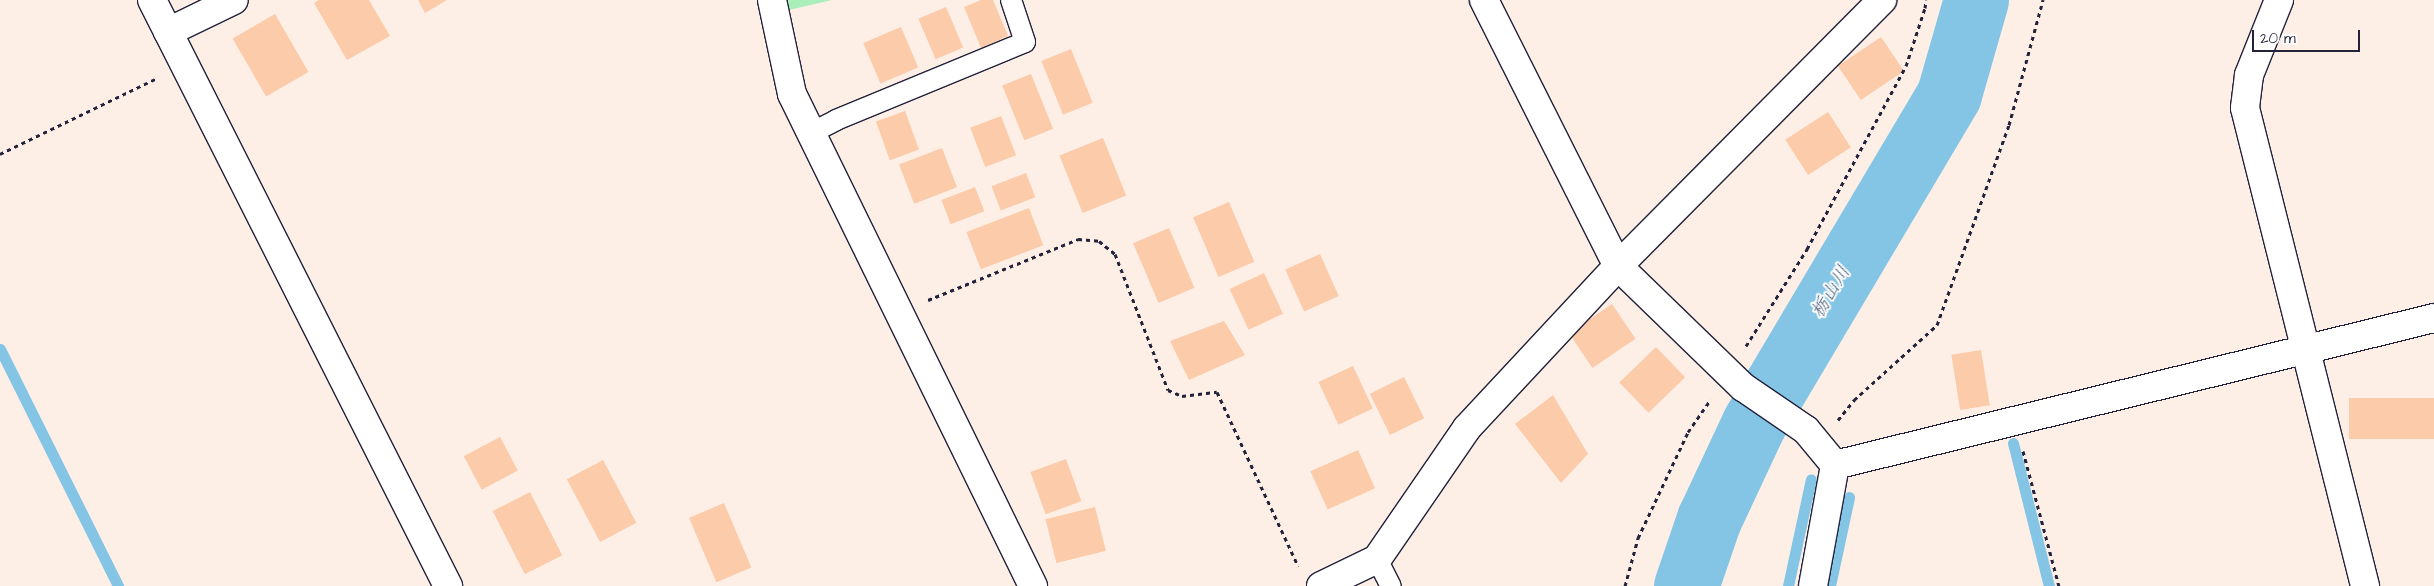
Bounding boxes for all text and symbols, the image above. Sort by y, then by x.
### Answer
scale bar [2254,20,2362,52]
text: 20 m [2260,28,2296,49]
water label: 栃山川 [1807,262,1855,322]

